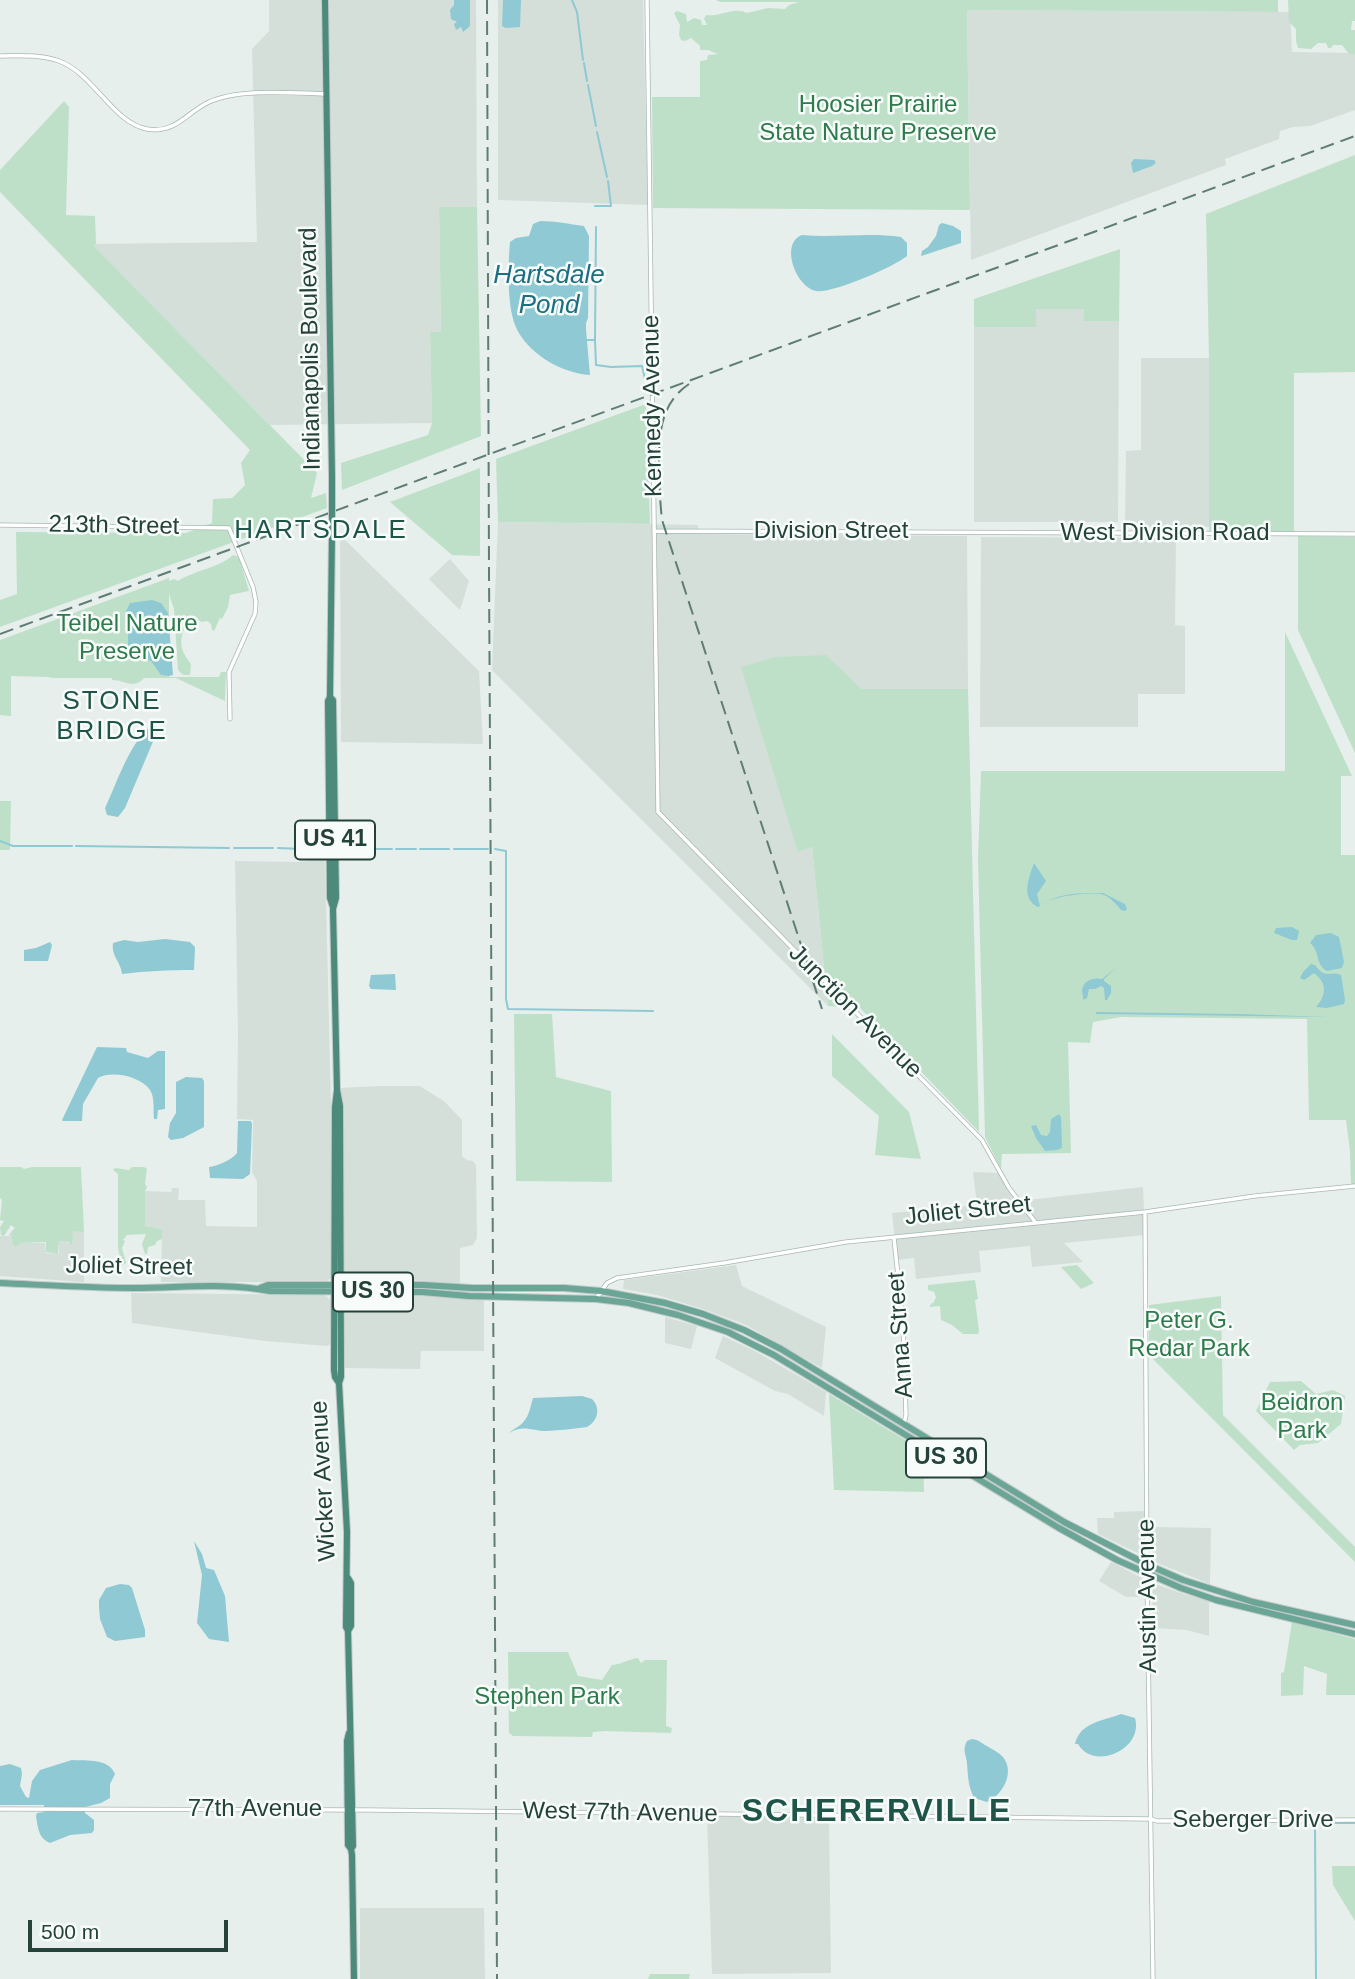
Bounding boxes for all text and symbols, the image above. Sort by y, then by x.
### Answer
park label: Hoosier Prairie State Nature Preserve [759,91,997,147]
street label: Indianapolis Boulevard [294,227,328,471]
water label: Hartsdale Pond [493,260,605,322]
street label: Kennedy Avenue [637,315,669,497]
street label: 213th Street [48,510,180,542]
district label: HARTSDALE [235,515,407,547]
street label: Division Street [754,517,908,545]
street label: West Division Road [1061,519,1269,547]
park label: Teibel Nature Preserve [56,610,198,666]
district label: STONE BRIDGE [57,686,167,748]
road number: US 41 [295,820,375,860]
street label: Junction Avenue [782,939,928,1085]
street label: Joliet Street [903,1190,1033,1232]
street label: Joliet Street [65,1251,193,1283]
street label: Anna Street [882,1271,920,1399]
road number: US 30 [333,1273,413,1312]
park label: Peter G. Redar Park [1128,1307,1250,1363]
park label: Beidron Park [1261,1389,1343,1445]
street label: Wicker Avenue [305,1400,343,1562]
road number: US 30 [906,1438,986,1478]
street label: Austin Avenue [1132,1519,1164,1673]
park label: Stephen Park [474,1683,620,1711]
district label: SCHERERVILLE [743,1793,1011,1831]
street label: 77th Avenue [188,1795,322,1823]
street label: West 77th Avenue [522,1797,718,1829]
street label: Seberger Drive [1172,1806,1334,1834]
scale bar [32,1906,231,1950]
text: 500 m [41,1920,99,1943]

